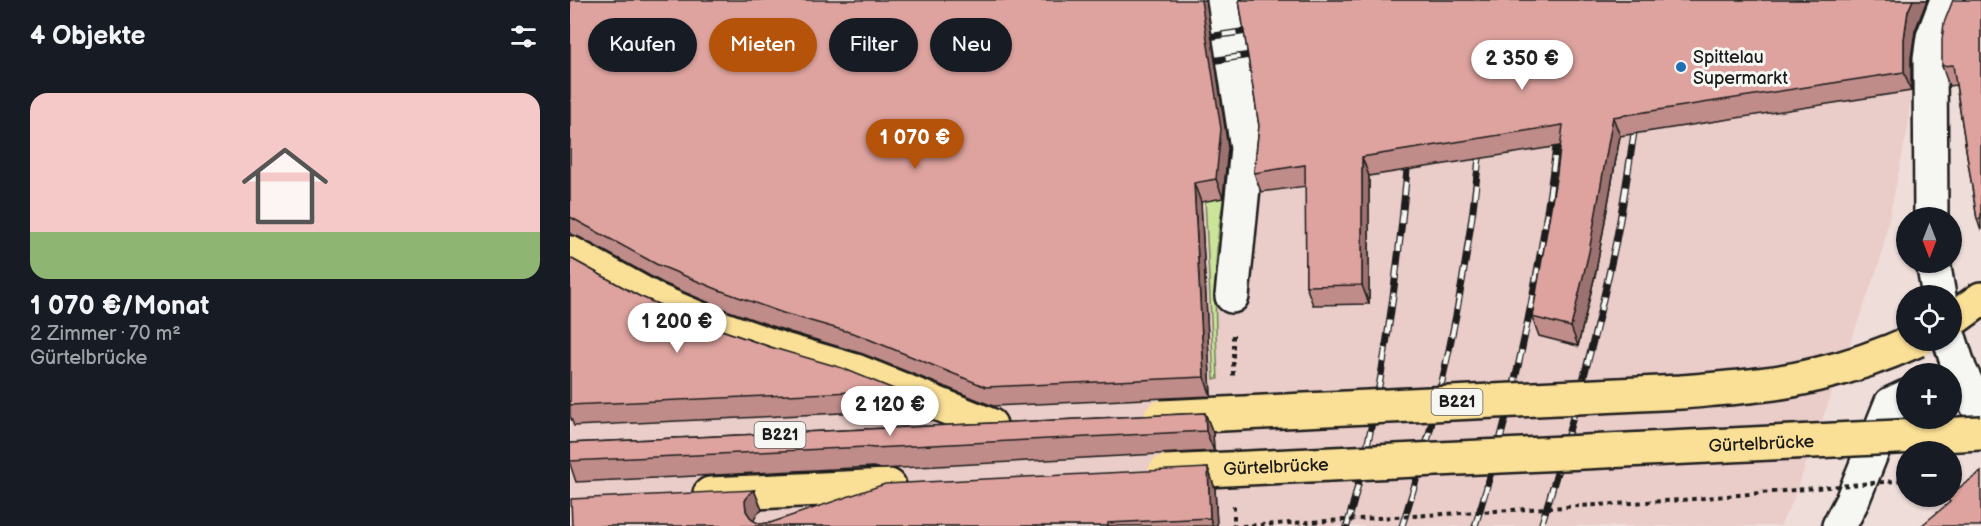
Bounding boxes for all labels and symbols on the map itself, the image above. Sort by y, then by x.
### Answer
pin: 2 350 € [1467,40,1577,91]
place label: Spittelau Supermarkt [1693,47,1788,89]
marker: Spittelau Supermarkt [1674,60,1688,74]
pin: 1 070 € [860,119,970,170]
north arrow [1896,207,1962,273]
pin: 1 200 € [622,303,732,354]
pin: 2 120 € [835,386,945,437]
road number: B221 [1432,389,1482,415]
road number: B221 [754,422,806,448]
street label: Gürtelbrücke [1708,430,1815,457]
street label: Gürtelbrücke [1223,454,1329,480]

